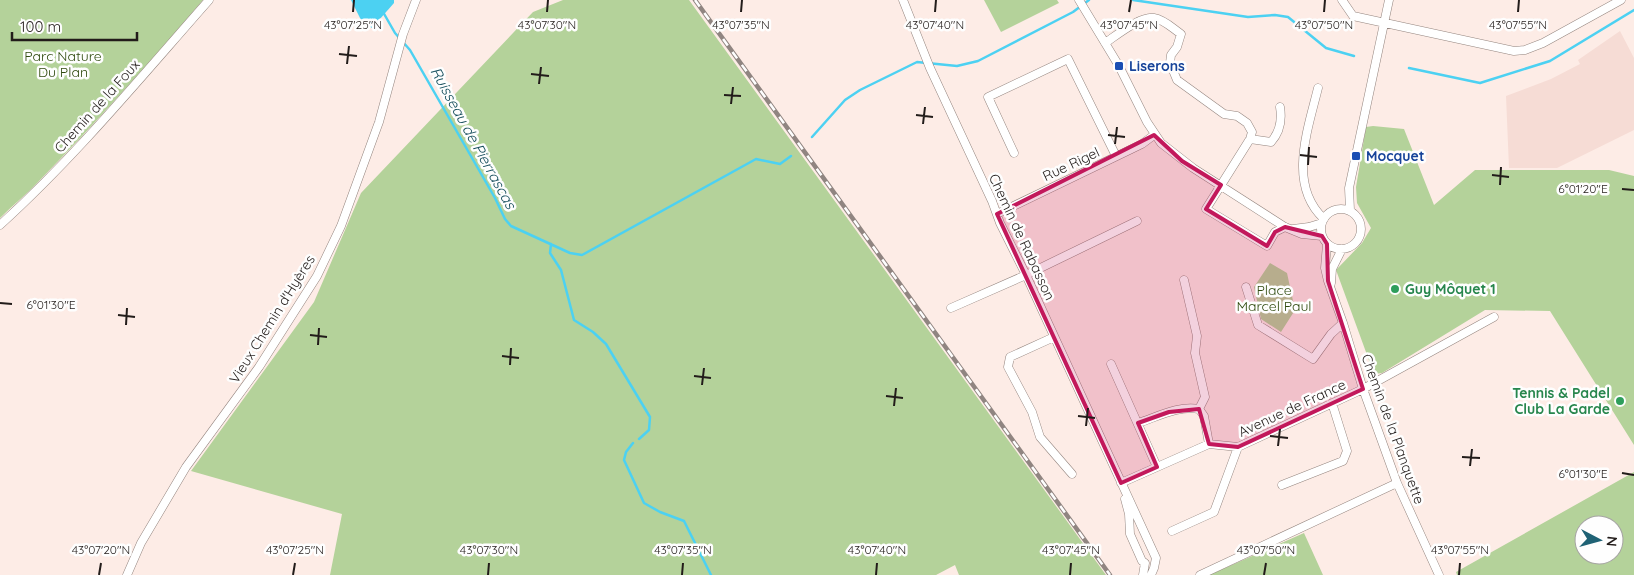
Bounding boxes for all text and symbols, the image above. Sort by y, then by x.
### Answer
scale bar [12,10,138,42]
text: 100 m [20,17,61,36]
text: 43°07'25"N [324,17,382,32]
text: 43°07'30"N [518,17,576,32]
text: 43°07'35"N [712,17,770,32]
text: 43°07'40"N [906,17,964,32]
text: 43°07'45"N [1100,17,1158,32]
text: 43°07'50"N [1295,17,1353,32]
text: 43°07'55"N [1489,17,1547,32]
park label: Parc Nature Du Plan [24,47,102,81]
street label: Chemin de la Foux [50,55,144,156]
place label: Liserons [1129,57,1185,75]
marker: Liserons [1113,60,1125,72]
water label: Ruisseau de Pierrascas [426,63,521,213]
street label: Rue Rigel [1040,143,1102,185]
place label: Mocquet [1366,147,1425,165]
marker: Mocquet [1350,150,1362,162]
street label: Chemin de Rabasson [985,171,1059,303]
text: 6°01'20"E [1558,181,1608,196]
street label: Vieux Chemin d'Hyères [225,251,319,387]
place label: Guy Môquet 1 [1405,280,1496,298]
park label: Place Marcel Paul [1236,281,1312,315]
marker: Guy Môquet 1 [1389,283,1401,295]
text: 6°01'30"E [26,297,76,312]
street label: Chemin de la Planquette [1357,352,1429,507]
street label: Avenue de France [1235,375,1349,441]
place label: Tennis & Padel Club La Garde [1512,384,1610,418]
marker: Tennis & Padel Club La Garde [1614,395,1626,407]
text: 6°01'30"E [1558,466,1608,481]
north arrow [1574,515,1624,565]
text: N [1602,535,1621,547]
text: 43°07'20"N [72,542,130,557]
text: 43°07'25"N [266,542,324,557]
text: 43°07'30"N [460,542,518,557]
text: 43°07'35"N [654,542,712,557]
text: 43°07'40"N [848,542,906,557]
text: 43°07'45"N [1042,542,1100,557]
text: 43°07'50"N [1237,542,1295,557]
text: 43°07'55"N [1431,542,1489,557]

